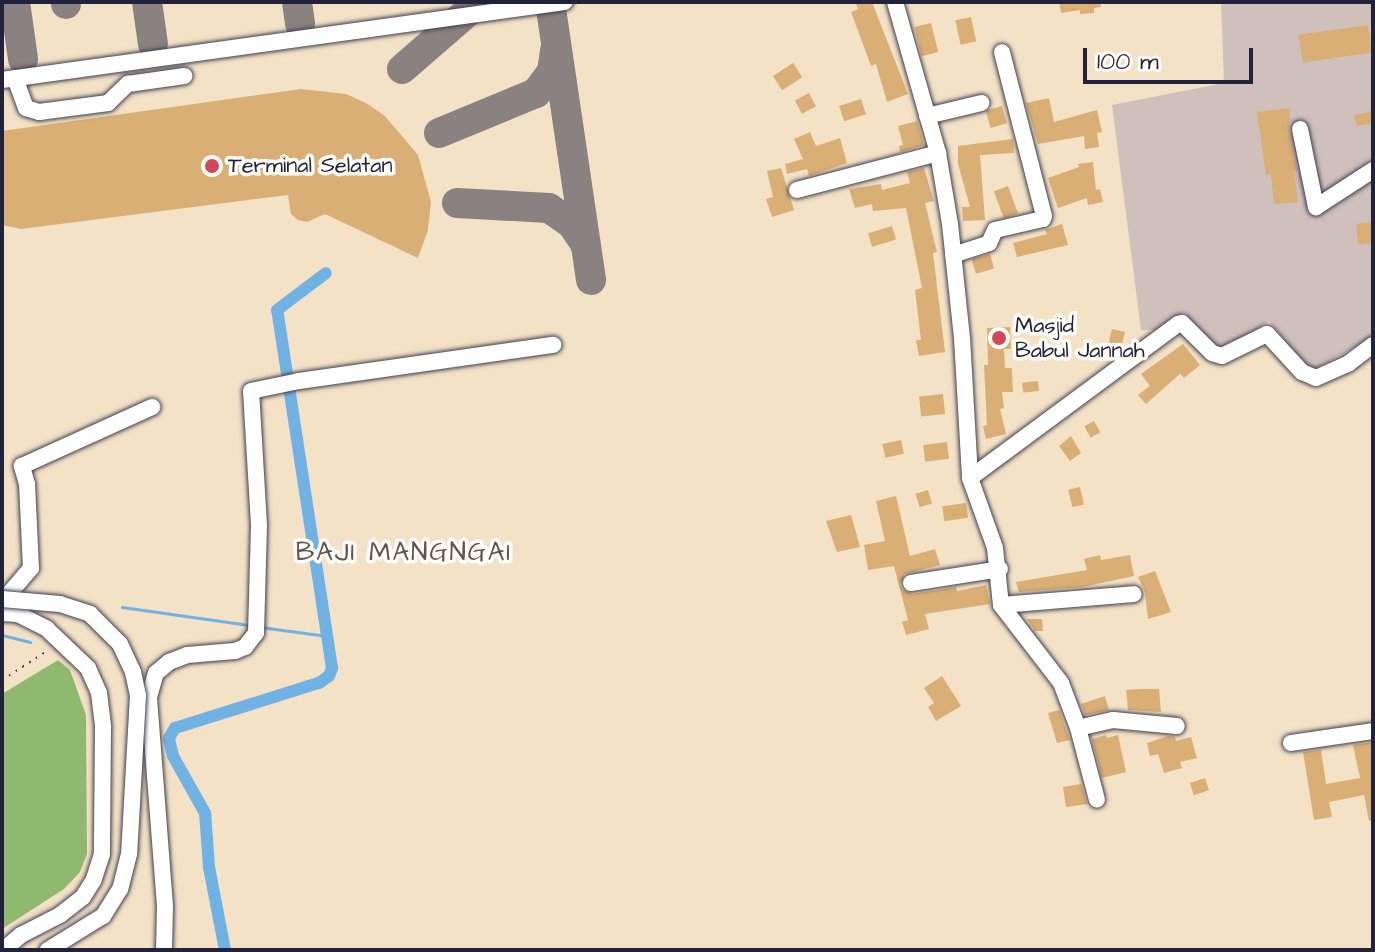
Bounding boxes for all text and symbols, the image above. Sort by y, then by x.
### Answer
scale bar [1087,32,1257,82]
text: 100 m [1097,45,1159,79]
place label: Terminal Selatan [228,153,392,179]
marker: Terminal Selatan [203,157,221,175]
place label: Masjid Babul Jannah [1015,312,1145,364]
marker: Masjid Babul Jannah [990,329,1008,347]
district label: BAJI MANGNGAI [296,537,512,569]

